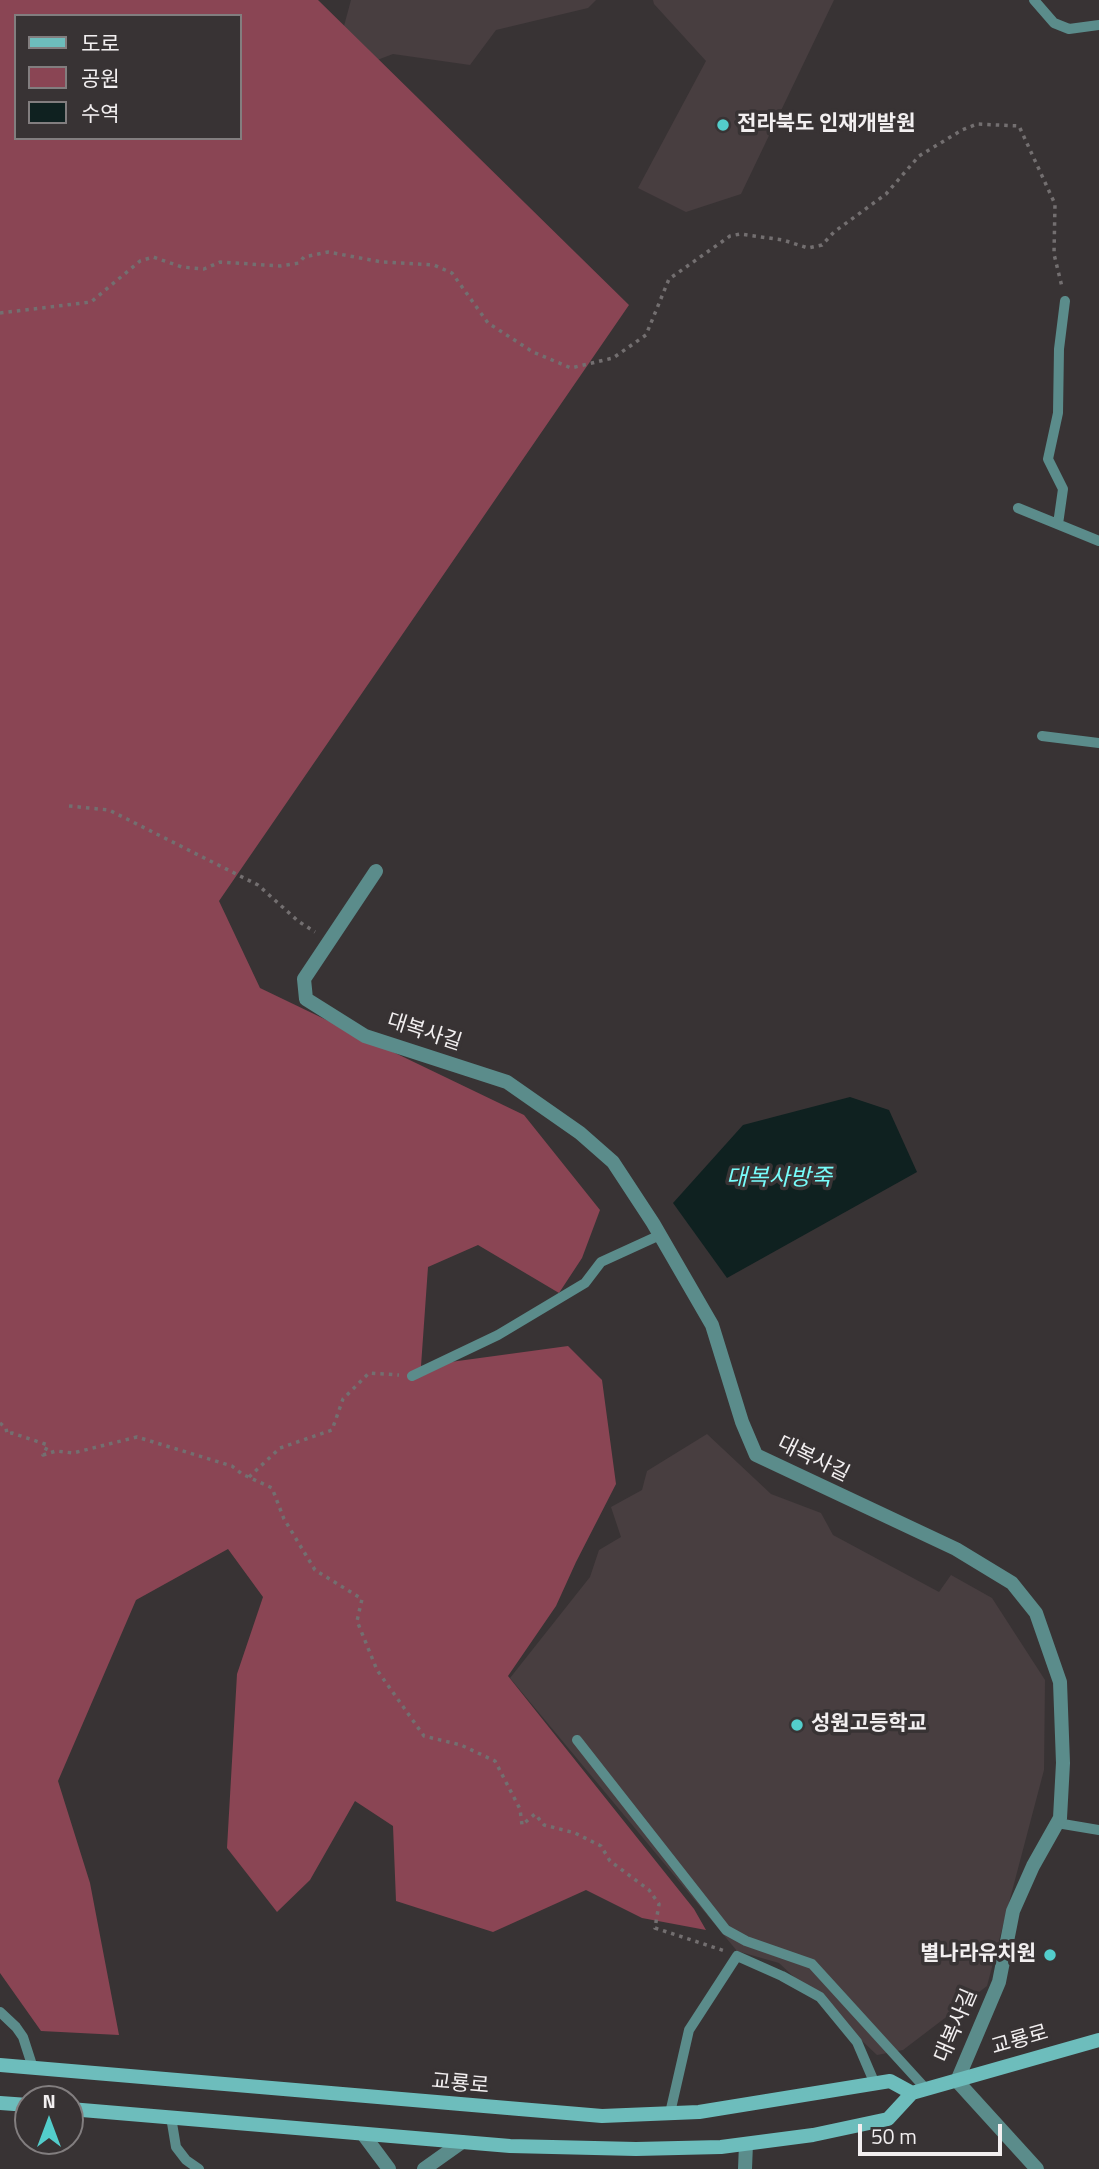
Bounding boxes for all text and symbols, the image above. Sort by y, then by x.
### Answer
legend [14,14,242,140]
text: 도로 [81,27,120,59]
text: 공원 [81,62,120,94]
text: 수역 [81,97,120,129]
place label: 전라북도 인재개발원 [737,112,915,138]
marker: 전라북도 인재개발원 [715,117,731,133]
street label: 대복사길 [383,1009,465,1057]
water label: 대복사방죽 [726,1165,832,1193]
street label: 대복사길 [773,1432,853,1488]
place label: 성원고등학교 [811,1712,927,1738]
marker: 성원고등학교 [789,1717,805,1733]
place label: 별나라유치원 [920,1942,1036,1968]
marker: 별나라유치원 [1042,1947,1058,1963]
street label: 대복사길 [930,1986,984,2066]
street label: 교룡로 [989,2021,1051,2061]
street label: 교룡로 [430,2070,490,2100]
north arrow [14,2085,84,2155]
text: N [42,2086,56,2115]
scale bar [861,2110,1004,2154]
text: 50 m [871,2120,917,2152]

